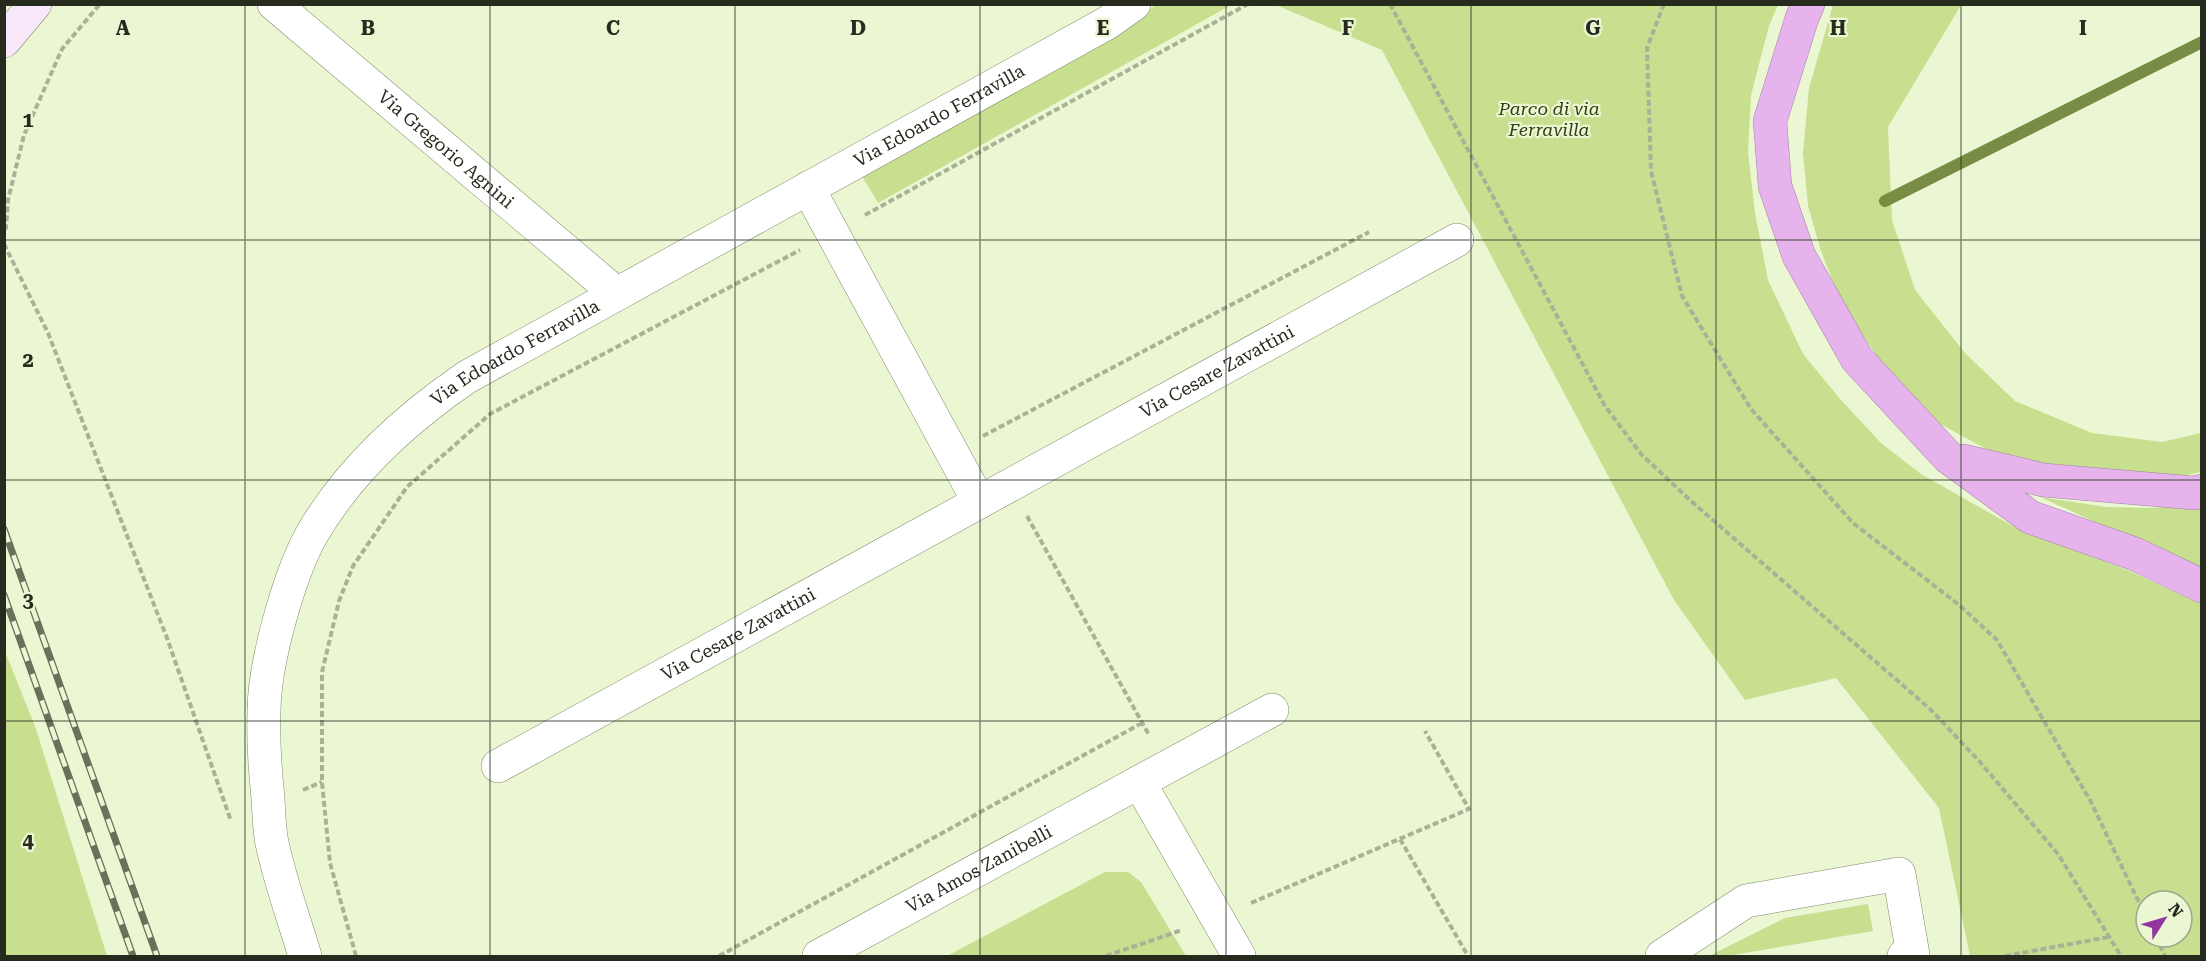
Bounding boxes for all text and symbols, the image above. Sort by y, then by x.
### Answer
text: A [116,16,131,40]
text: B [361,16,375,40]
text: C [606,16,620,40]
text: D [850,16,866,40]
text: E [1097,16,1110,40]
text: F [1342,16,1354,40]
text: G [1585,16,1601,40]
text: H [1830,16,1846,40]
text: I [2079,16,2087,40]
street label: Via Edoardo Ferravilla [850,60,1028,171]
street label: Via Gregorio Agnini [374,86,518,212]
park label: Parco di via Ferravilla [1497,98,1600,140]
text: 1 [22,108,34,132]
street label: Via Edoardo Ferravilla [426,295,603,410]
street label: Via Cesare Zavattini [1136,320,1298,422]
text: 2 [22,348,34,372]
street label: Via Cesare Zavattini [657,583,819,684]
text: 3 [22,588,34,612]
street label: Via Amos Zanibelli [902,821,1055,917]
text: 4 [22,829,34,853]
north arrow [2134,889,2194,949]
text: N [2164,900,2187,921]

